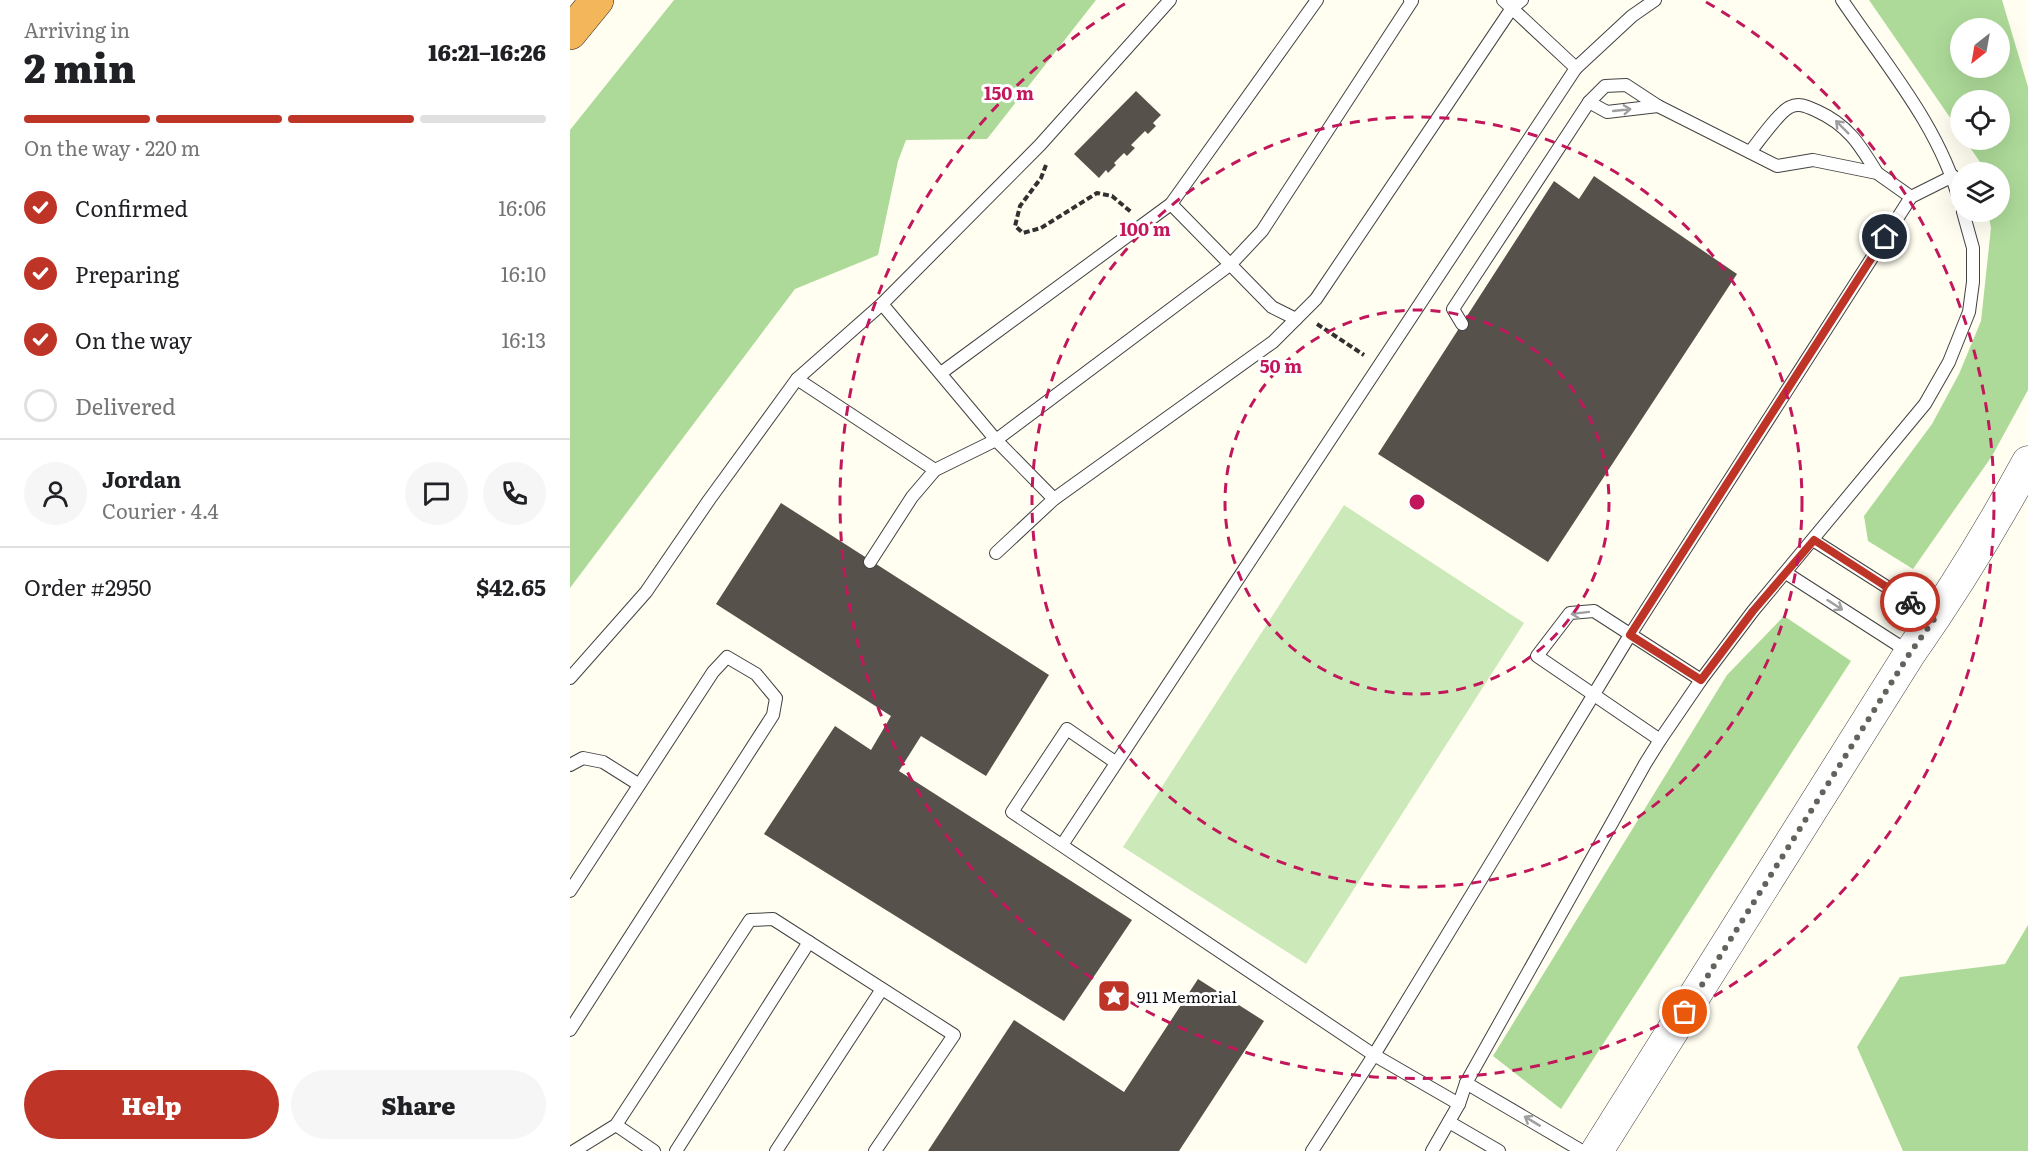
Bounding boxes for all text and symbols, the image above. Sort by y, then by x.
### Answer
text: Arriving in [24,14,130,44]
north arrow [1950,18,2010,78]
map controls [1950,18,2010,222]
text: 16:21–16:26 [428,35,546,68]
text: 2 min [24,37,136,95]
text: 150 m [984,79,1034,106]
button: locate [1950,90,2010,150]
one-way arrow [1612,104,1632,115]
one-way arrow [1835,119,1850,134]
text: On the way · 220 m [24,132,200,162]
button: layers [1950,162,2010,222]
icon: check [24,191,57,224]
text: Confirmed [75,191,188,224]
text: 16:06 [498,192,546,222]
pin [1859,211,1910,262]
text: 100 m [1119,215,1171,242]
icon: home [1868,220,1901,253]
icon: check [24,257,57,290]
text: Preparing [75,257,179,290]
text: 16:10 [501,258,546,288]
icon: check [24,323,57,356]
text: On the way [75,323,192,356]
text: 16:13 [501,324,546,354]
text: 50 m [1260,352,1302,379]
text: Delivered [75,389,176,422]
button: person [24,462,87,525]
text: Jordan [102,462,181,495]
button: chat [405,462,468,525]
button: phone [483,462,546,525]
centre of rings [1407,492,1427,512]
text: Courier · 4.4 [102,495,219,525]
text: Order #2950 [24,570,152,603]
text: $42.65 [476,570,546,603]
courier [1880,572,1940,632]
icon: bike [1894,586,1927,619]
one-way arrow [1826,599,1843,611]
one-way arrow [1570,607,1590,618]
place icon: 911 Memorial [1096,978,1132,1014]
place label: 911 Memorial [1137,984,1237,1008]
pin [1659,986,1710,1037]
icon: bag [1668,995,1701,1028]
button: Help [24,1070,279,1139]
button: Share [291,1070,546,1139]
one-way arrow [1524,1115,1541,1127]

